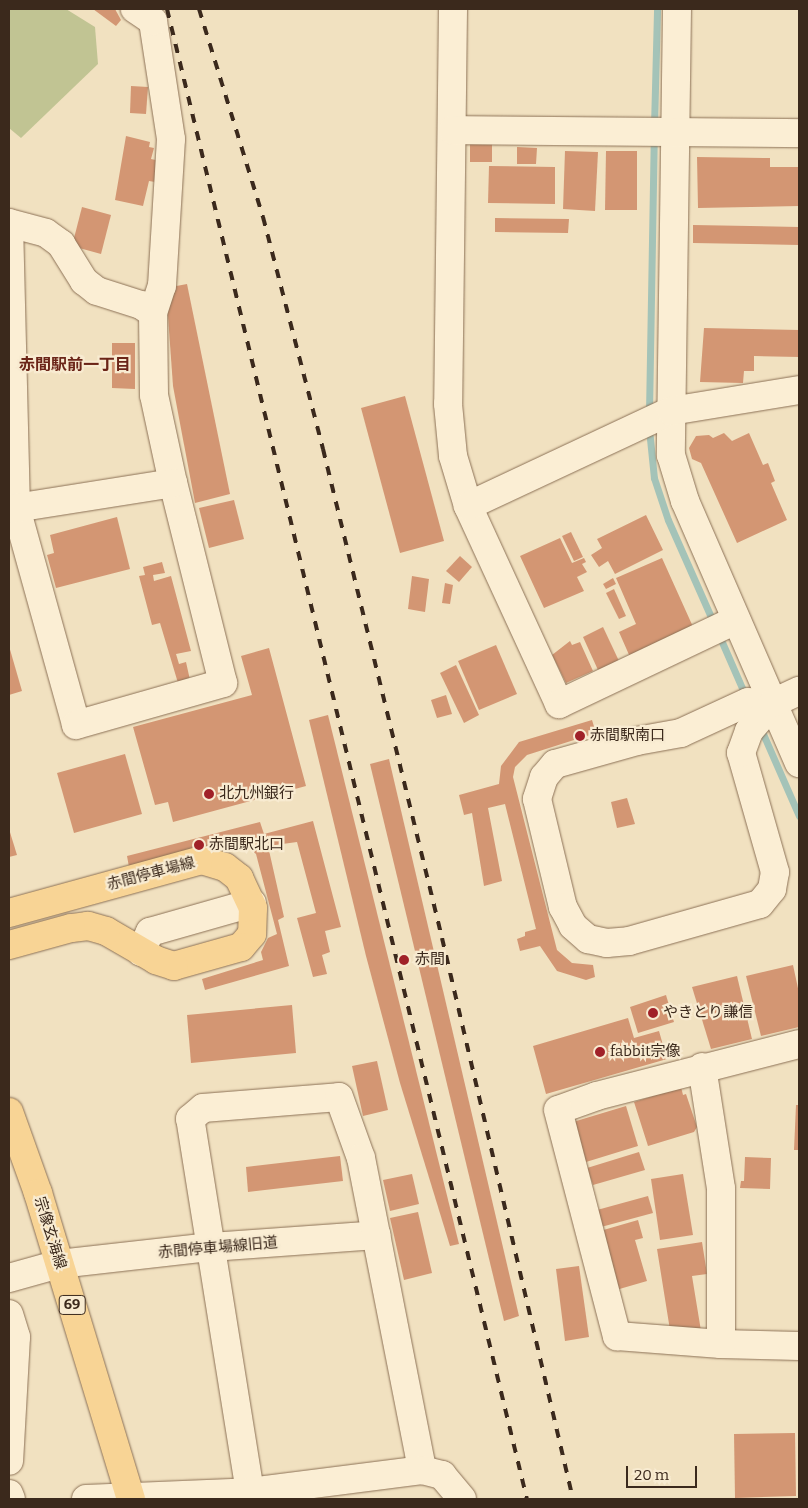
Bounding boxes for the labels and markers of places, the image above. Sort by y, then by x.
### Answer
place label: 赤間駅南口 [590,727,665,745]
marker: 赤間駅南口 [574,730,586,742]
place label: 北九州銀行 [219,785,294,803]
marker: 北九州銀行 [203,788,215,800]
place label: 赤間駅北口 [209,836,284,854]
marker: 赤間駅北口 [193,839,205,851]
place label: 赤間 [415,951,445,969]
marker: 赤間 [397,953,411,967]
place label: やきとり謙信 [663,1004,753,1022]
marker: やきとり謙信 [647,1007,659,1019]
place label: fabbit宗像 [610,1043,681,1061]
marker: fabbit宗像 [594,1046,606,1058]

